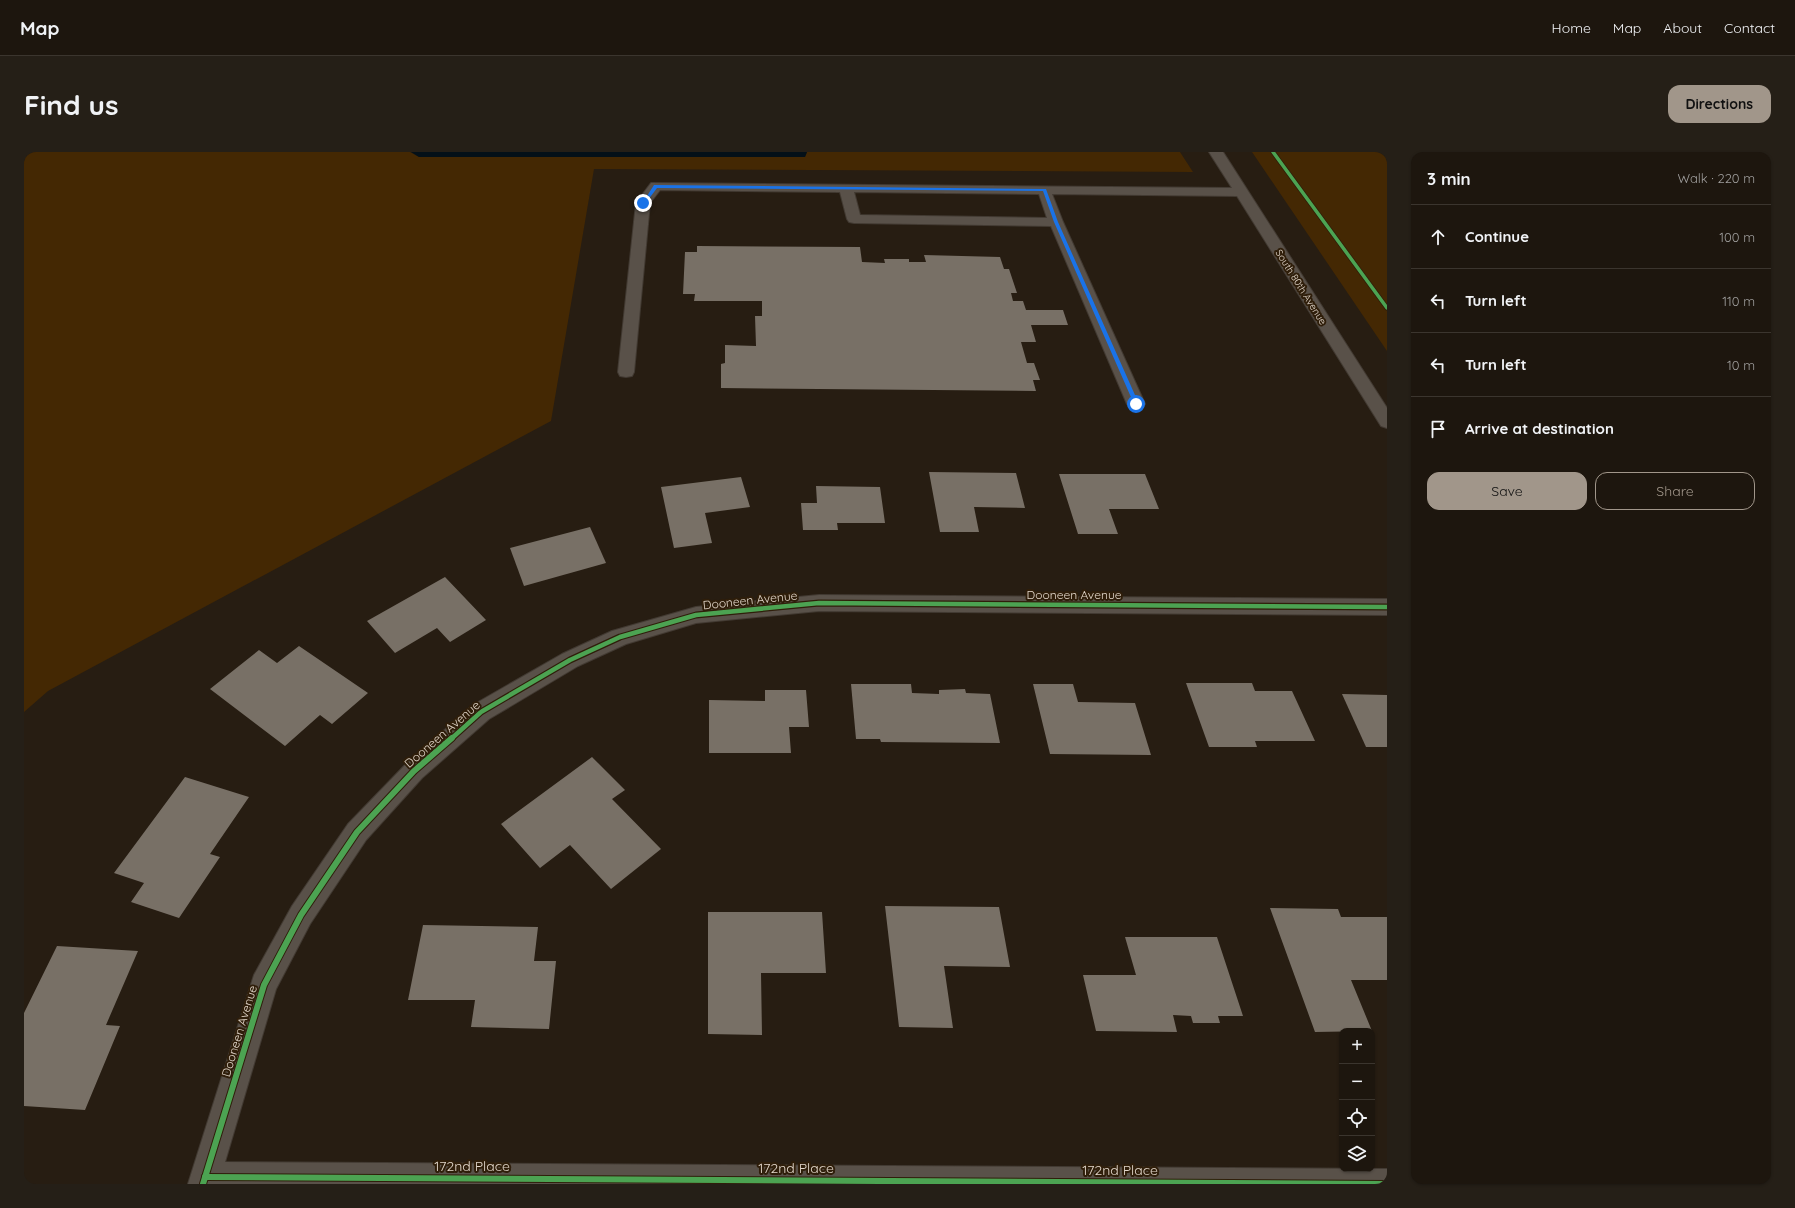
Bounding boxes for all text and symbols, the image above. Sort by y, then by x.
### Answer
text: Map [20,16,59,40]
text: Home [1552,19,1591,37]
text: Map [1613,19,1641,37]
text: About [1663,19,1702,37]
text: Contact [1724,19,1775,37]
button: Directions [1668,85,1771,123]
text: Find us [24,87,118,122]
text: 3 min [1427,168,1471,189]
text: Walk · 220 m [1678,170,1755,186]
route end [634,194,652,212]
icon: ahead [1427,226,1449,248]
text: Continue [1465,227,1529,246]
text: 100 m [1719,229,1755,245]
street label: South 80th Avenue [1273,247,1330,327]
icon: left [1427,290,1449,312]
text: Turn left [1465,291,1527,310]
text: 110 m [1722,293,1755,309]
icon: left [1427,354,1449,376]
text: Turn left [1465,355,1527,374]
text: 10 m [1727,357,1755,373]
route start [1127,395,1145,413]
icon: arrive [1427,418,1449,440]
text: Arrive at destination [1465,419,1614,438]
button: Save [1427,472,1587,510]
button: Share [1595,472,1755,510]
street label: Dooneen Avenue [1027,587,1122,602]
street label: Dooneen Avenue [702,588,798,612]
street label: Dooneen Avenue [401,697,483,771]
street label: Dooneen Avenue [218,983,260,1079]
map controls [1339,1028,1375,1172]
button: + [1339,1028,1375,1064]
button: − [1339,1064,1375,1100]
button: locate [1339,1100,1375,1136]
button: layers [1339,1136,1375,1172]
street label: 172nd Place [434,1157,510,1175]
street label: 172nd Place [758,1159,834,1177]
street label: 172nd Place [1082,1161,1158,1179]

